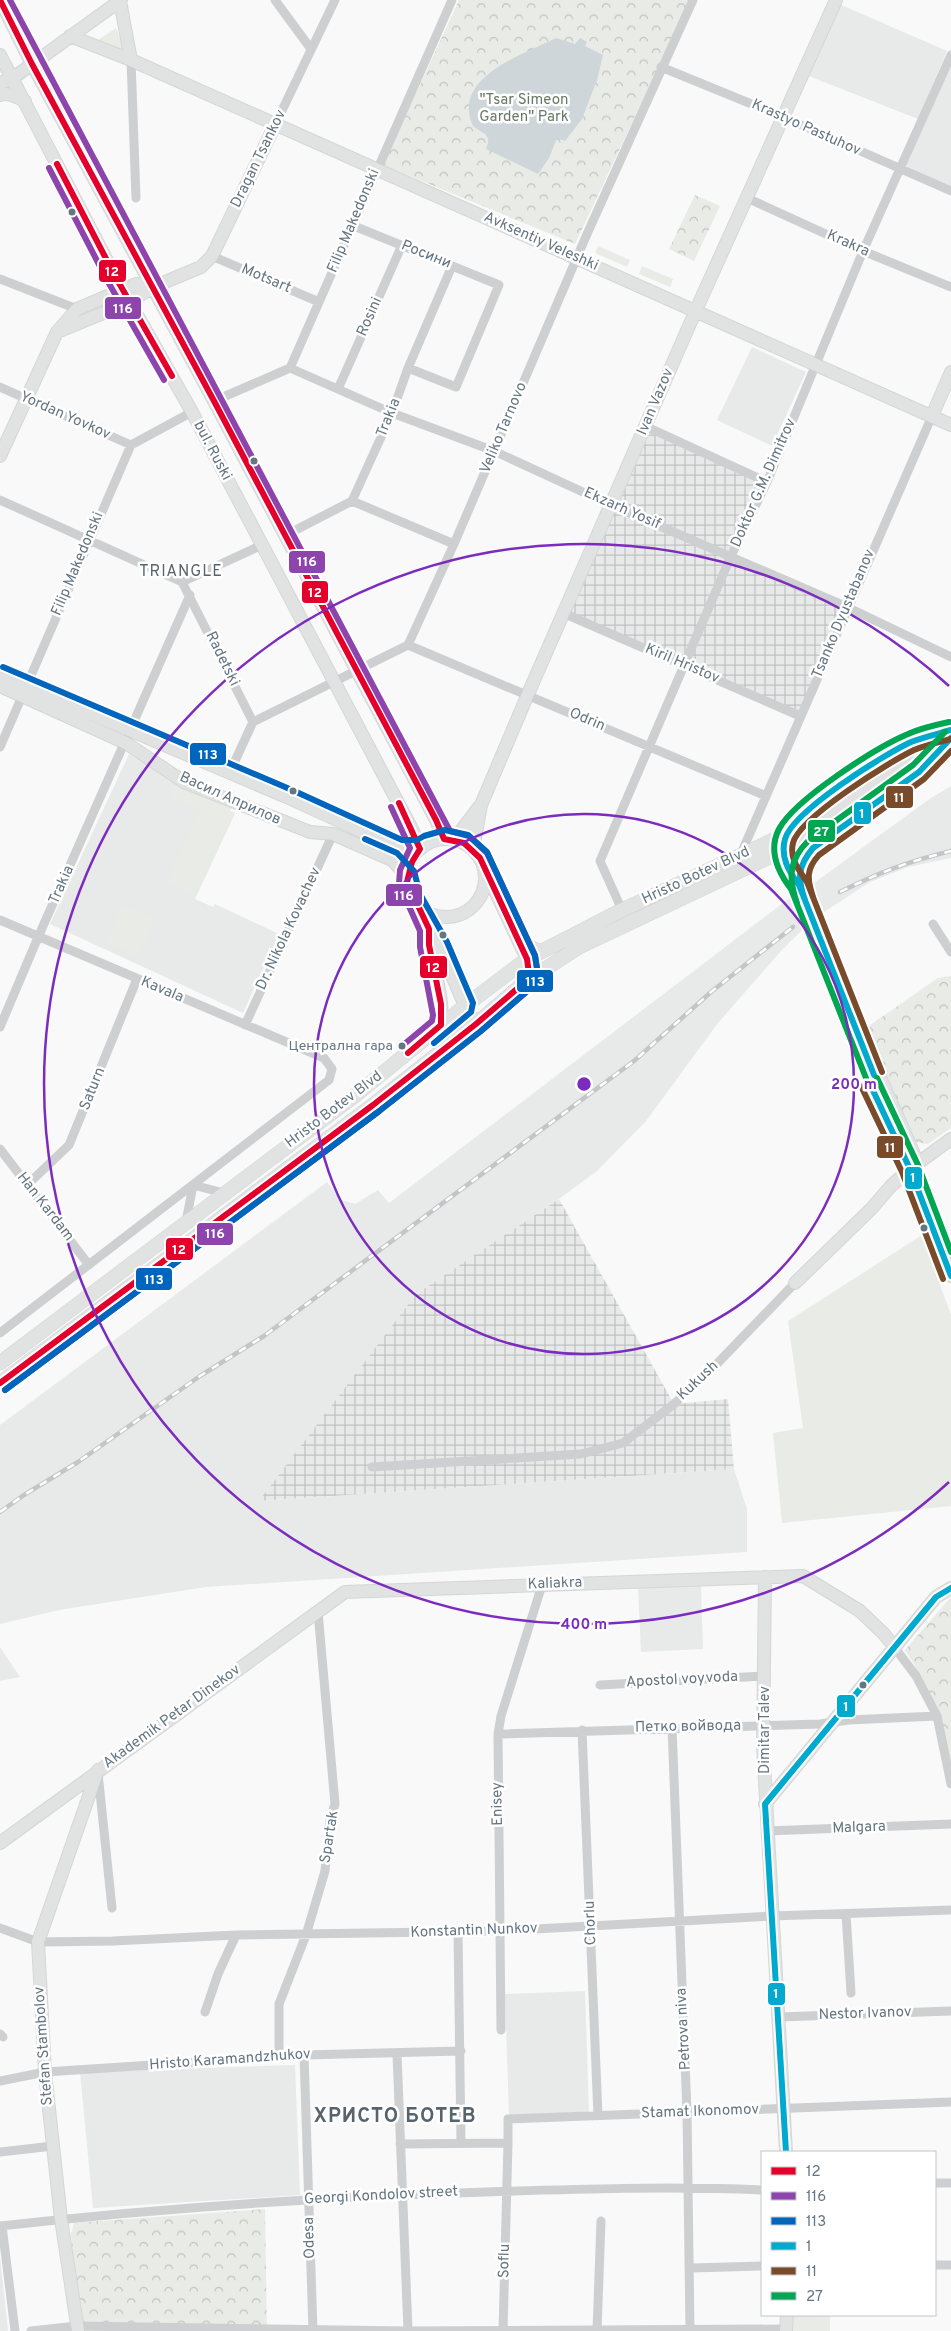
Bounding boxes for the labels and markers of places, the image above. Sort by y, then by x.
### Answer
unlabelled marker [67,207,77,217]
unlabelled marker [249,456,259,466]
unlabelled marker [288,786,298,796]
unlabelled marker [438,930,448,940]
place label: Централна гара [288,1038,393,1055]
marker: Централна гара [397,1041,407,1051]
centre of rings [575,1075,593,1093]
unlabelled marker [919,1223,929,1233]
unlabelled marker [858,1680,868,1690]

